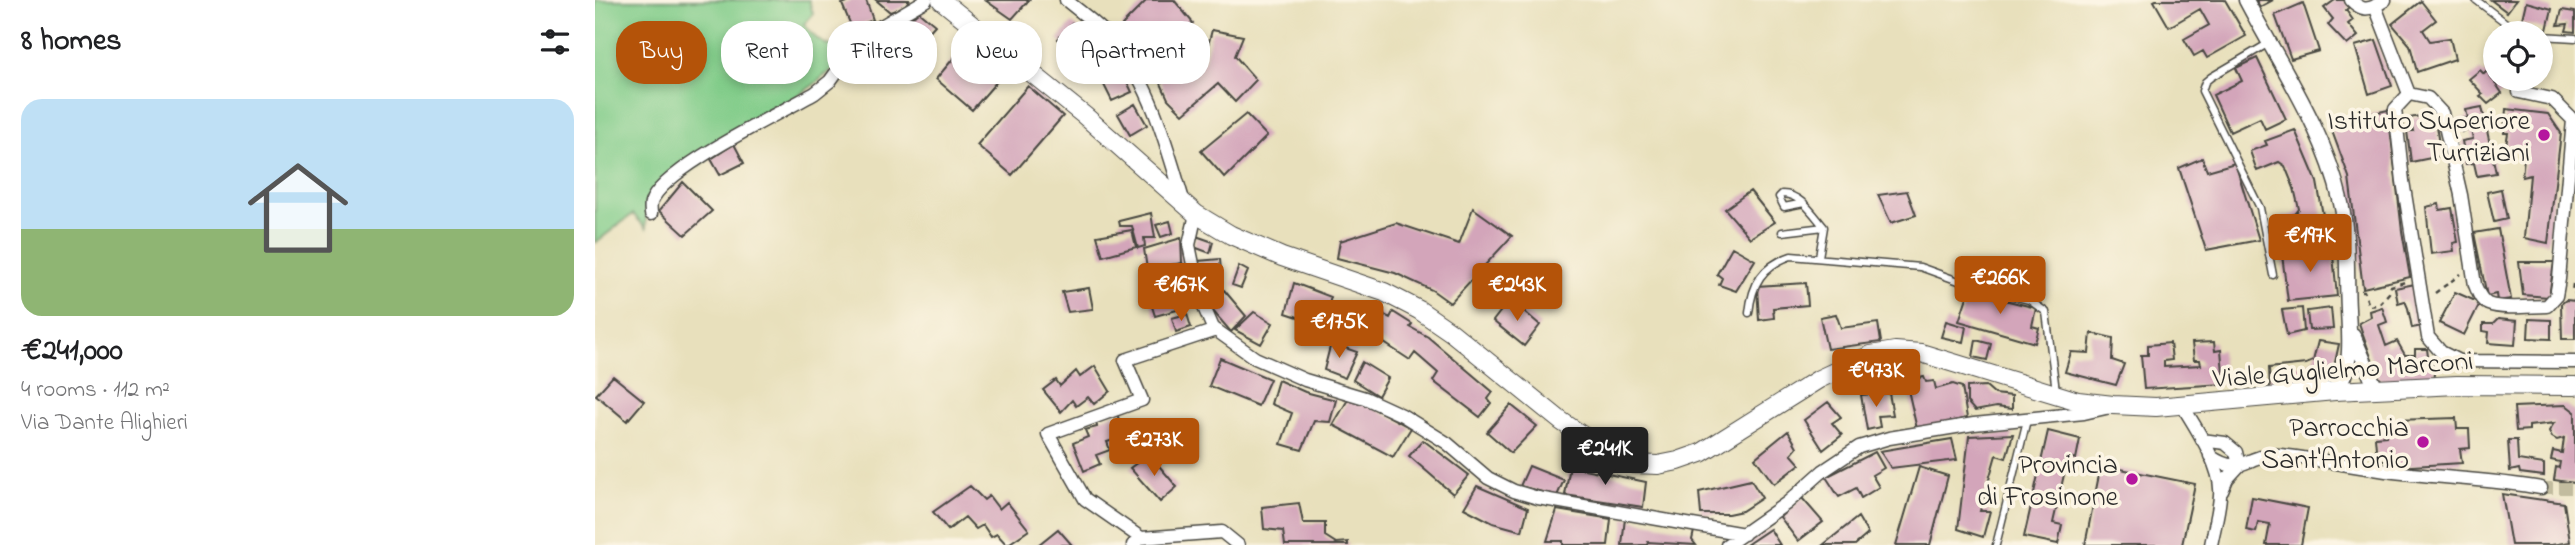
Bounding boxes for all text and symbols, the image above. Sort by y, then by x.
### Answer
text: 8 homes [21,20,122,64]
chip: Buy [616,21,707,84]
chip: Rent [721,21,813,84]
chip: Filters [827,21,937,84]
chip: New [951,21,1042,84]
chip: Apartment [1056,21,1210,84]
map controls [2483,21,2553,91]
button: locate [2483,21,2553,91]
icon: filters [536,23,574,61]
place label: Istituto Superiore Turriziani [2327,102,2530,175]
marker: Istituto Superiore Turriziani [2536,127,2552,143]
icon: home [235,145,361,271]
pin: €197K [2261,215,2359,274]
text: €197K [2285,220,2335,253]
pin: €266K [1951,256,2049,316]
text: €266K [1971,262,2029,295]
pin: €167K [1132,264,1230,323]
pin: €243K [1468,264,1566,323]
text: €167K [1154,269,1208,302]
text: €243K [1488,269,1546,302]
pin: €175K [1290,300,1388,360]
text: €175K [1310,306,1368,339]
text: €241,000 [21,330,123,374]
street label: Viale Guglielmo Marconi [2211,342,2475,401]
pin: €473K [1827,350,1925,409]
text: €473K [1848,355,1904,388]
text: 4 rooms · 112 m² [21,374,170,407]
text: Via Dante Alighieri [21,407,188,440]
place label: Parrocchia Sant'Antonio [2261,409,2409,482]
pin: €273K [1105,419,1203,478]
text: €273K [1125,424,1183,457]
pin: €241K [1556,428,1654,487]
text: €241K [1577,433,1633,466]
marker: Parrocchia Sant'Antonio [2415,434,2431,450]
place label: Provincia di Frosinone [1977,446,2118,519]
marker: Provincia di Frosinone [2124,471,2140,487]

